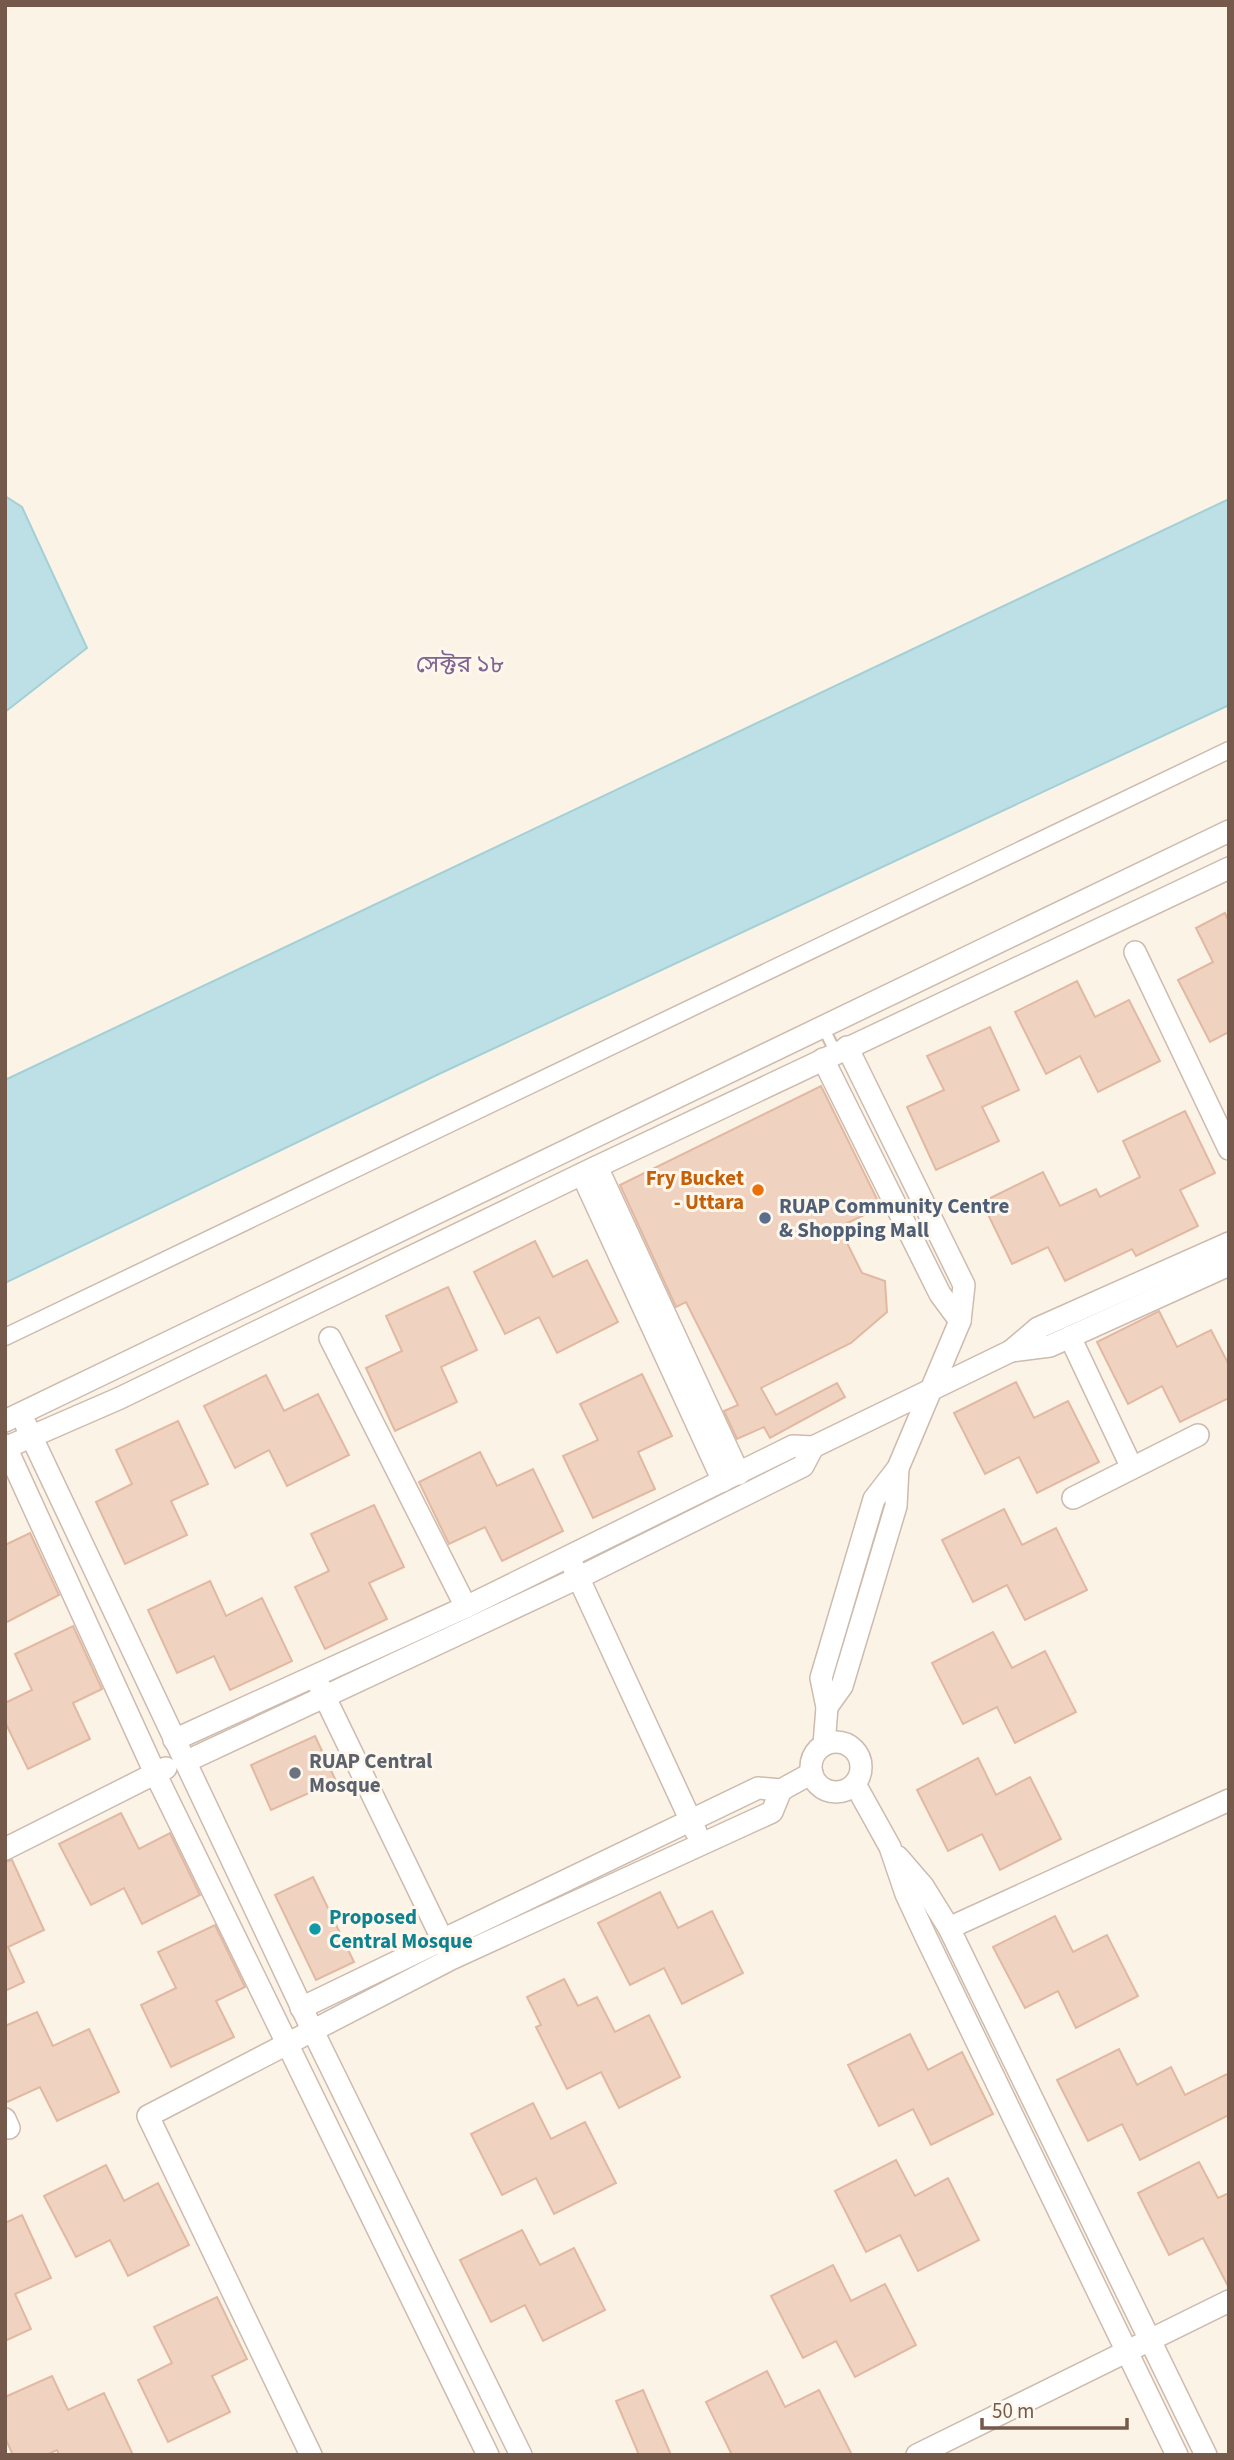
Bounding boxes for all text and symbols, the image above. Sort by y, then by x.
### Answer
district label: সেক্টর ১৮ [416,647,504,682]
place label: Fry Bucket - Uttara [646,1163,744,1217]
marker: Fry Bucket - Uttara [750,1182,766,1198]
place label: RUAP Community Centre & Shopping Mall [779,1191,1009,1245]
marker: RUAP Community Centre & Shopping Mall [757,1210,773,1226]
place label: RUAP Central Mosque [309,1746,432,1800]
marker: RUAP Central Mosque [287,1765,303,1781]
place label: Proposed Central Mosque [329,1902,473,1956]
marker: Proposed Central Mosque [307,1921,323,1937]
scale bar [982,2386,1127,2430]
text: 50 m [992,2396,1034,2426]

